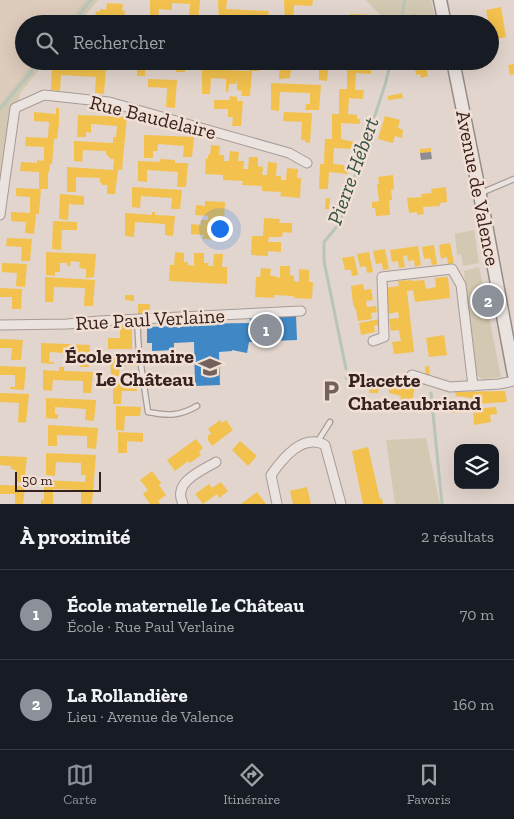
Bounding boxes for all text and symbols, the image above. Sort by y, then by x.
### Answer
search box [15,15,499,70]
icon: search [33,29,61,57]
text: Rechercher [73,31,166,54]
street label: Rue Baudelaire [87,90,219,144]
street label: Avenue de Valence [451,108,505,268]
water label: Pierre Hébert [322,114,384,228]
your location [207,216,233,242]
pin: 2 [472,282,504,320]
street label: Rue Paul Verlaine [75,303,225,335]
pin: 1 [250,311,282,349]
place label: École primaire Le Château [65,344,194,391]
school or university icon: École primaire Le Château [197,354,223,380]
place label: Placette Chateaubriand [348,368,482,415]
parking icon: Placette Chateaubriand [318,378,344,404]
map controls [454,444,499,489]
button: layers [454,444,499,489]
scale bar [15,469,101,492]
text: 50 m [22,472,53,489]
text: À proximité [20,524,130,549]
text: 2 résultats [421,527,494,546]
text: École maternelle Le Château [67,594,304,617]
text: 1 [33,605,39,624]
text: 70 m [460,605,494,624]
text: École · Rue Paul Verlaine [67,617,234,636]
text: La Rollandière [67,684,188,707]
text: 2 [32,695,40,714]
text: 160 m [453,695,494,714]
text: Lieu · Avenue de Valence [67,707,234,726]
tab: Carte [63,761,97,808]
tab: Itinéraire [223,761,280,808]
tab: Favoris [407,761,451,808]

